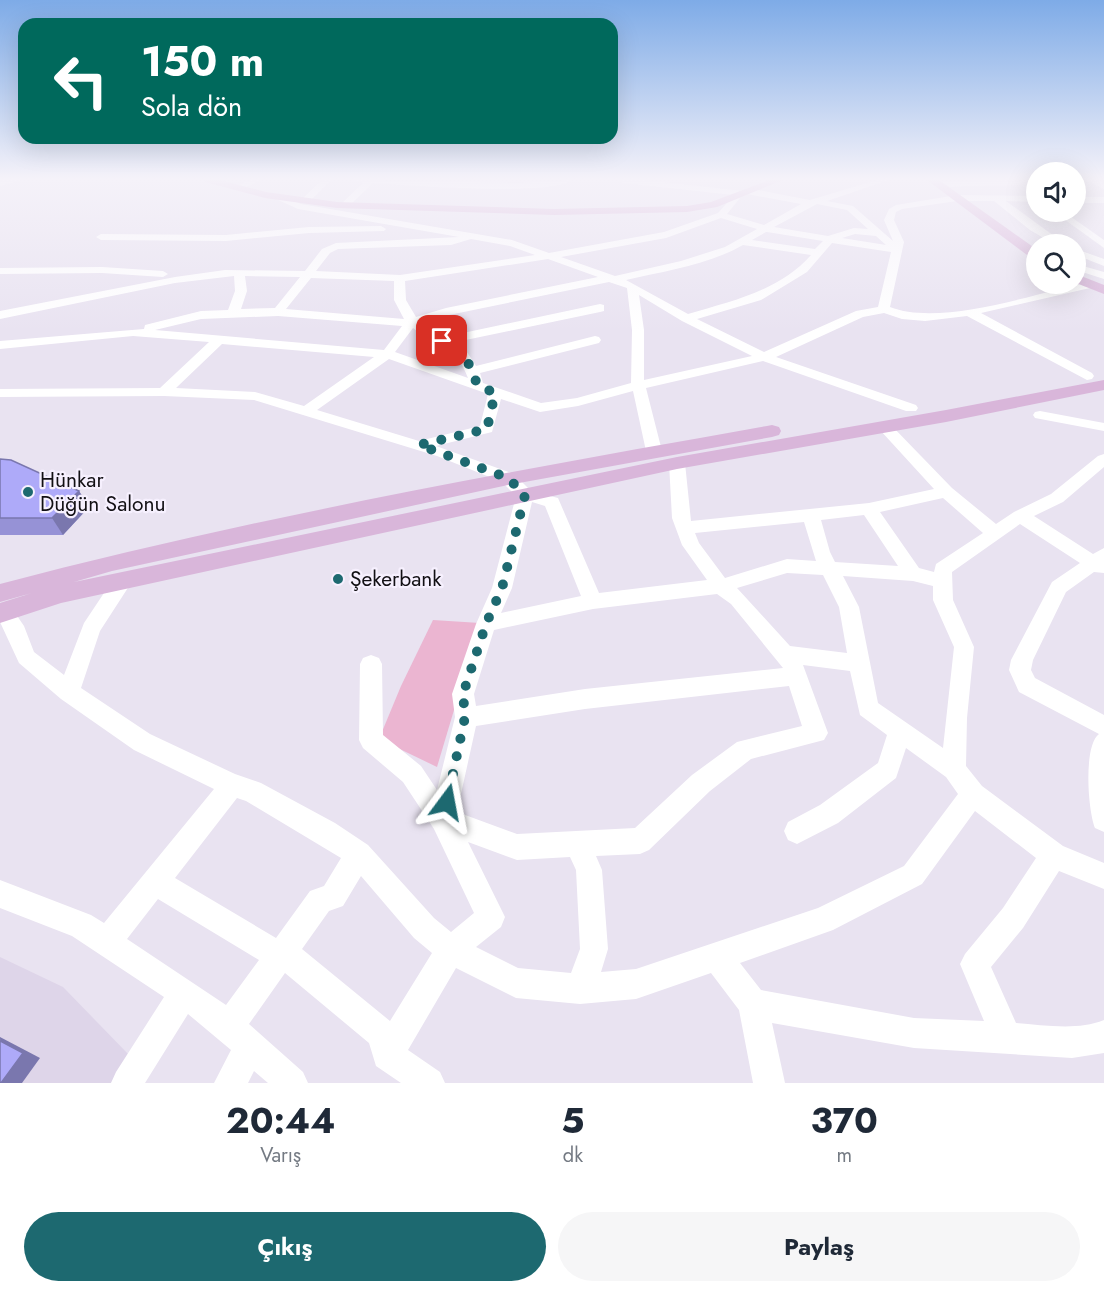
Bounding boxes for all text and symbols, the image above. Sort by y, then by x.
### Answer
text: 150 m [141,31,264,92]
icon: left [42,42,120,120]
text: Sola dön [141,87,242,126]
map controls [1026,162,1086,294]
button: sound [1026,162,1086,222]
button: search [1026,234,1086,294]
pin [416,315,467,366]
icon: arrive [425,324,458,357]
place label: Hünkar Düğün Salonu [40,465,166,519]
marker: Hünkar Düğün Salonu [21,485,35,499]
place label: Şekerbank [350,564,442,594]
marker: Şekerbank [331,572,345,586]
position arrow [415,770,479,834]
text: 20:44 [226,1094,335,1146]
text: 5 [561,1094,585,1146]
text: 370 [811,1094,878,1146]
text: Varış [260,1141,301,1170]
text: dk [563,1141,583,1170]
text: m [836,1141,852,1170]
button: Çıkış [24,1212,546,1281]
button: Paylaş [558,1212,1080,1281]

